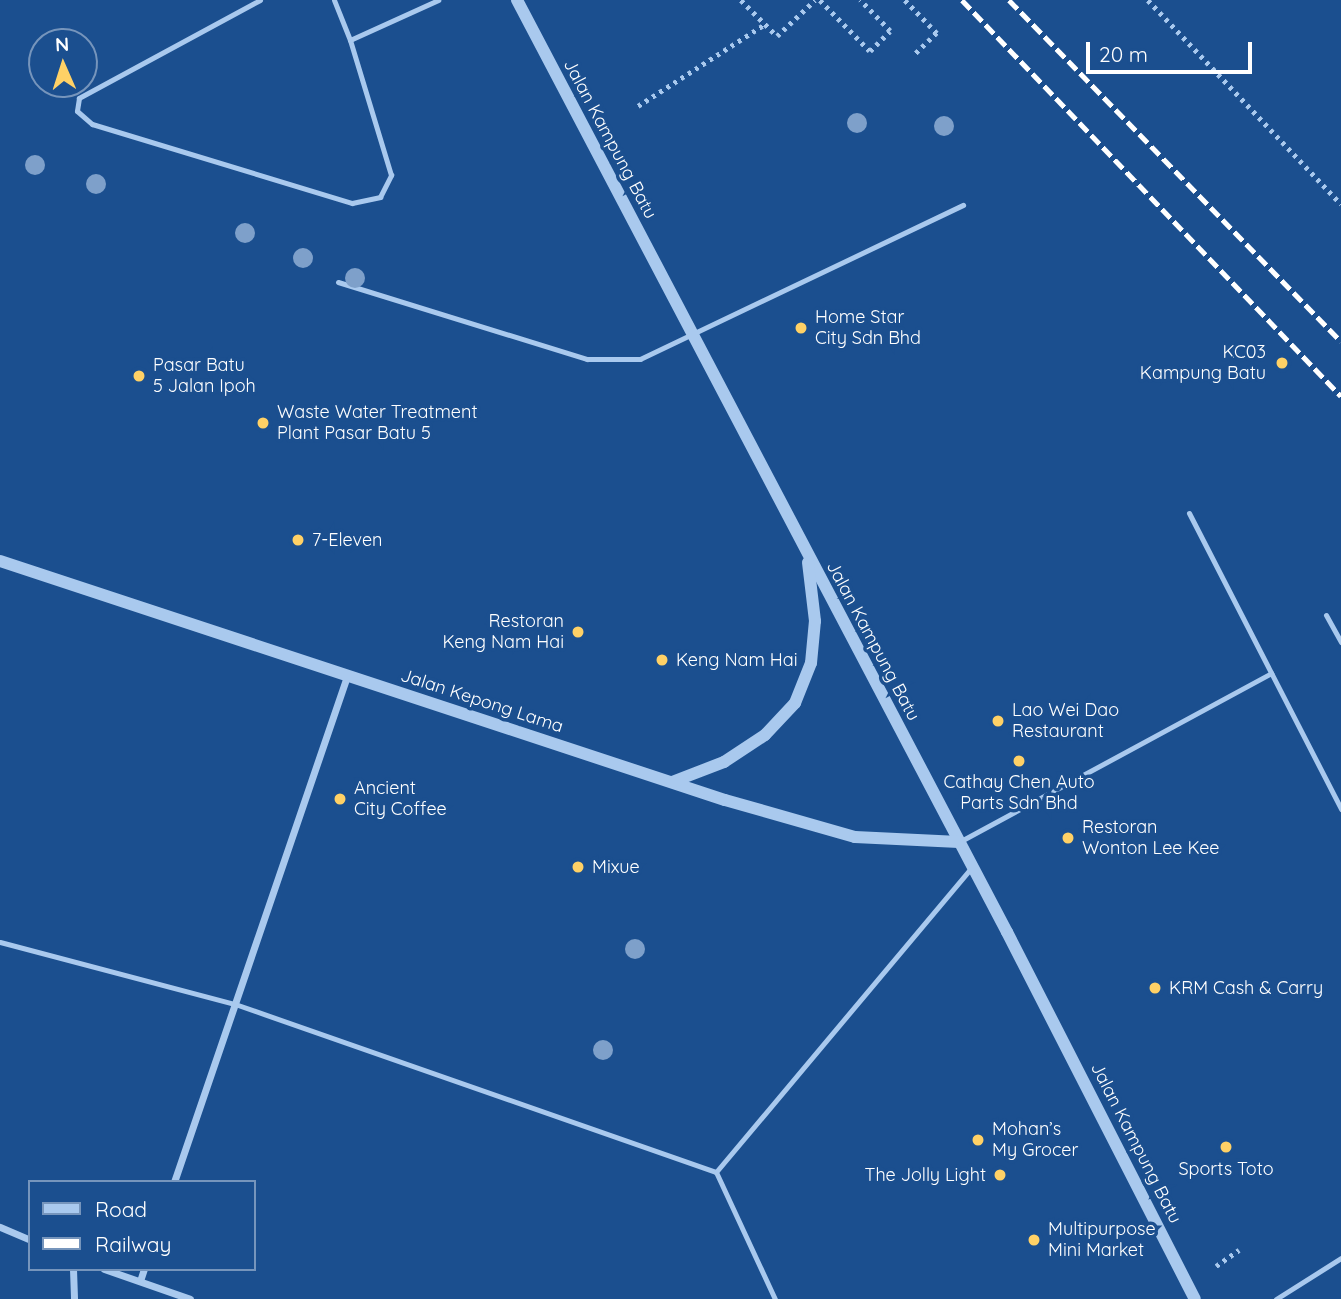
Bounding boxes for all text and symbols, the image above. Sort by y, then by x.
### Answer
north arrow [28,28,98,98]
scale bar [1089,28,1255,72]
text: N [54,32,70,56]
text: 20 m [1099,41,1148,67]
street label: Jalan Kampung Batu [559,55,661,223]
place label: Home Star City Sdn Bhd [815,307,921,350]
marker: Home Star City Sdn Bhd [793,320,809,336]
place label: KC03 Kampung Batu [1140,342,1266,384]
marker: KC03 Kampung Batu [1272,353,1292,373]
place label: Pasar Batu 5 Jalan Ipoh [153,355,256,398]
marker: Pasar Batu 5 Jalan Ipoh [131,368,147,384]
place label: Waste Water Treatment Plant Pasar Batu 5 [277,402,478,444]
marker: Waste Water Treatment Plant Pasar Batu 5 [255,415,271,431]
place label: 7-Eleven [312,529,383,551]
marker: 7-Eleven [290,532,306,548]
street label: Jalan Kampung Batu [822,557,924,725]
place label: Restoran Keng Nam Hai [442,611,564,654]
marker: Restoran Keng Nam Hai [570,624,586,640]
place label: Keng Nam Hai [676,649,798,671]
marker: Keng Nam Hai [654,652,670,668]
street label: Jalan Kepong Lama [398,665,566,737]
place label: Lao Wei Dao Restaurant [1012,700,1119,742]
marker: Lao Wei Dao Restaurant [990,713,1006,729]
marker: Cathay Chen Auto Parts Sdn Bhd [1011,753,1027,769]
place label: Cathay Chen Auto Parts Sdn Bhd [943,772,1095,814]
place label: Ancient City Coffee [354,778,447,820]
marker: Ancient City Coffee [332,791,348,807]
place label: Restoran Wonton Lee Kee [1082,817,1220,860]
marker: Restoran Wonton Lee Kee [1060,830,1076,846]
place label: Mixue [592,856,640,878]
marker: Mixue [570,859,586,875]
place label: KRM Cash & Carry [1169,977,1323,999]
marker: KRM Cash & Carry [1147,980,1163,996]
street label: Jalan Kampung Batu [1086,1059,1186,1227]
place label: Mohan’s My Grocer [992,1119,1078,1162]
marker: Mohan’s My Grocer [970,1132,986,1148]
marker: Sports Toto [1218,1139,1234,1155]
place label: Sports Toto [1178,1158,1274,1180]
place label: The Jolly Light [865,1164,986,1186]
marker: The Jolly Light [992,1167,1008,1183]
legend [28,1180,256,1271]
text: Road [95,1196,147,1222]
place label: Multipurpose Mini Market [1048,1219,1156,1262]
text: Railway [95,1231,171,1257]
marker: Multipurpose Mini Market [1026,1232,1042,1248]

